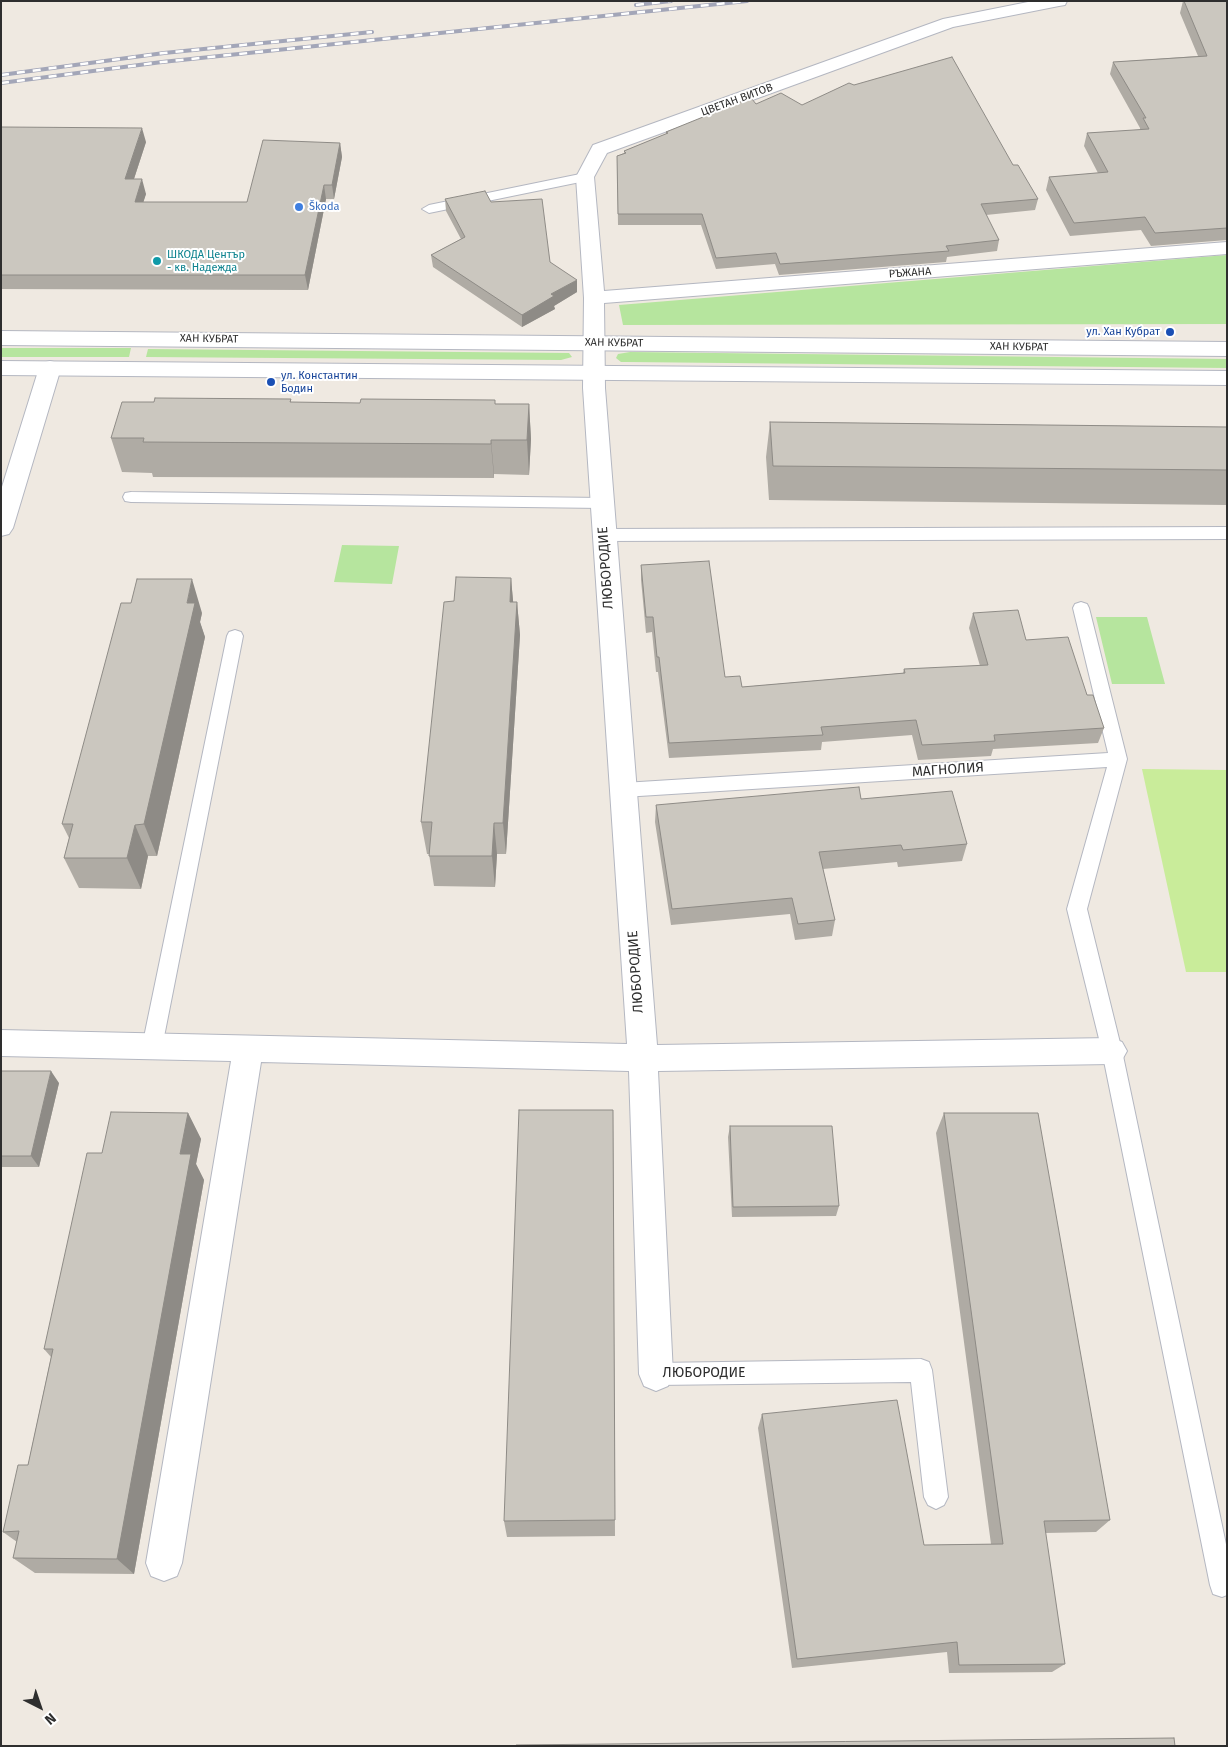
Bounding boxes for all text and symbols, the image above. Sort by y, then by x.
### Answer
street label: ЦВЕТАН ВИТОВ [699,81,775,119]
place label: Škoda [309,200,340,214]
marker: Škoda [293,201,305,213]
place label: ШКОДА Център - кв. Надежда [167,248,245,274]
marker: ШКОДА Център - кв. Надежда [151,255,163,267]
street label: РЪЖАНА [888,265,932,281]
place label: ул. Хан Кубрат [1086,325,1160,339]
marker: ул. Хан Кубрат [1164,326,1176,338]
street label: ХАН КУБРАТ [180,332,238,346]
street label: ХАН КУБРАТ [585,336,643,350]
street label: ХАН КУБРАТ [990,340,1048,354]
place label: ул. Константин Бодин [281,369,358,395]
marker: ул. Константин Бодин [265,376,277,388]
street label: ЛЮБОРОДИЕ [595,526,617,610]
street label: МАГНОЛИЯ [911,759,985,781]
street label: ЛЮБОРОДИЕ [625,930,647,1014]
street label: ЛЮБОРОДИЕ [663,1365,745,1381]
north arrow [15,1682,65,1732]
text: N [41,1709,59,1728]

